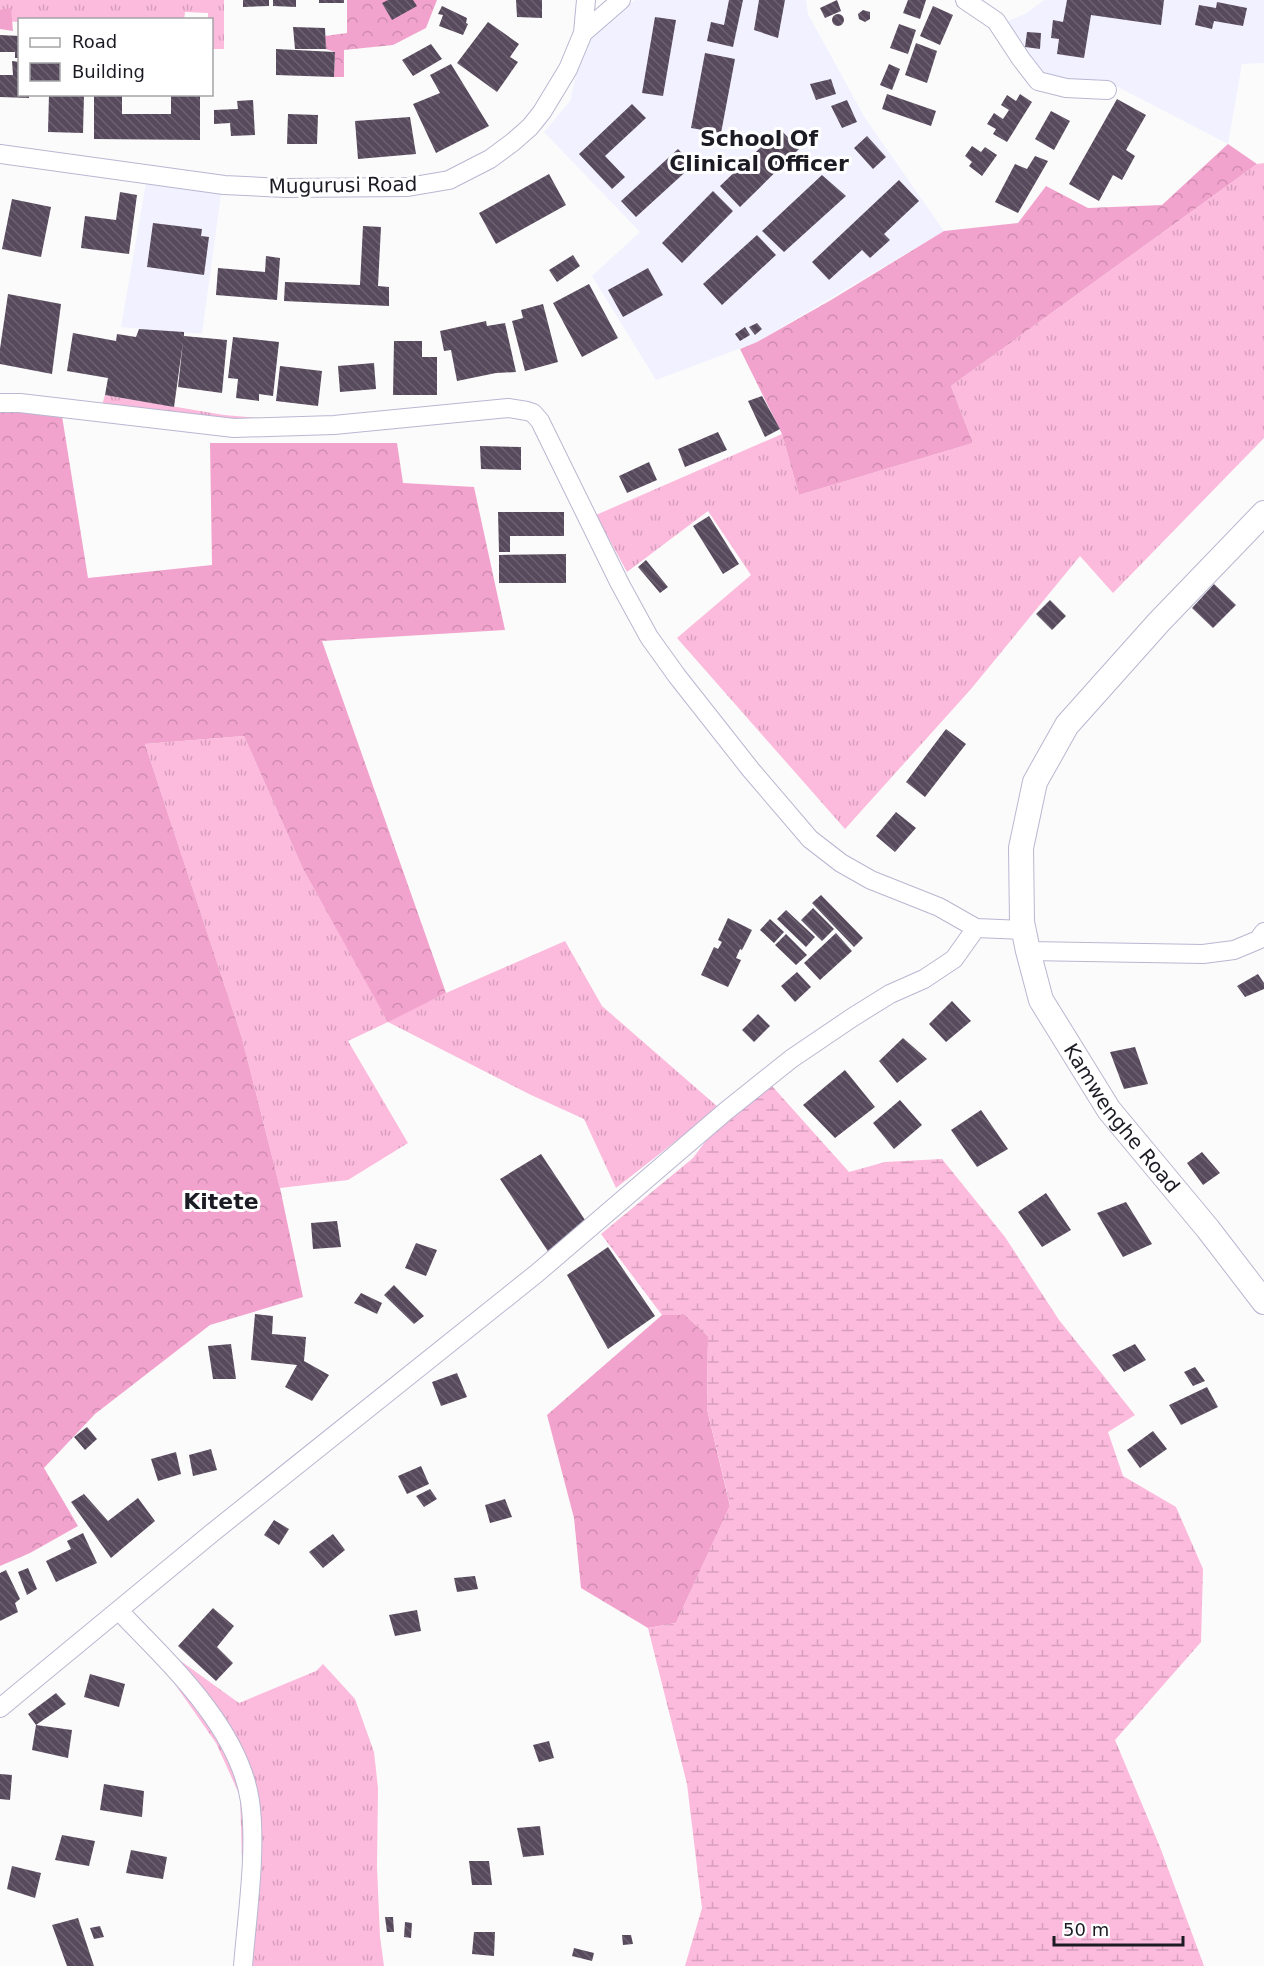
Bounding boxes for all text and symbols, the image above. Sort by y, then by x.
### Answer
legend [18,18,213,96]
text: Road [72,31,117,52]
text: Building [72,61,145,82]
district label: School Of Clinical Officer [669,126,849,176]
street label: Mugurusi Road [268,172,418,198]
street label: Kamwenghe Road [1059,1039,1185,1198]
district label: Kitete [183,1189,259,1214]
scale bar [1054,1909,1183,1947]
text: 50 m [1063,1919,1109,1940]

